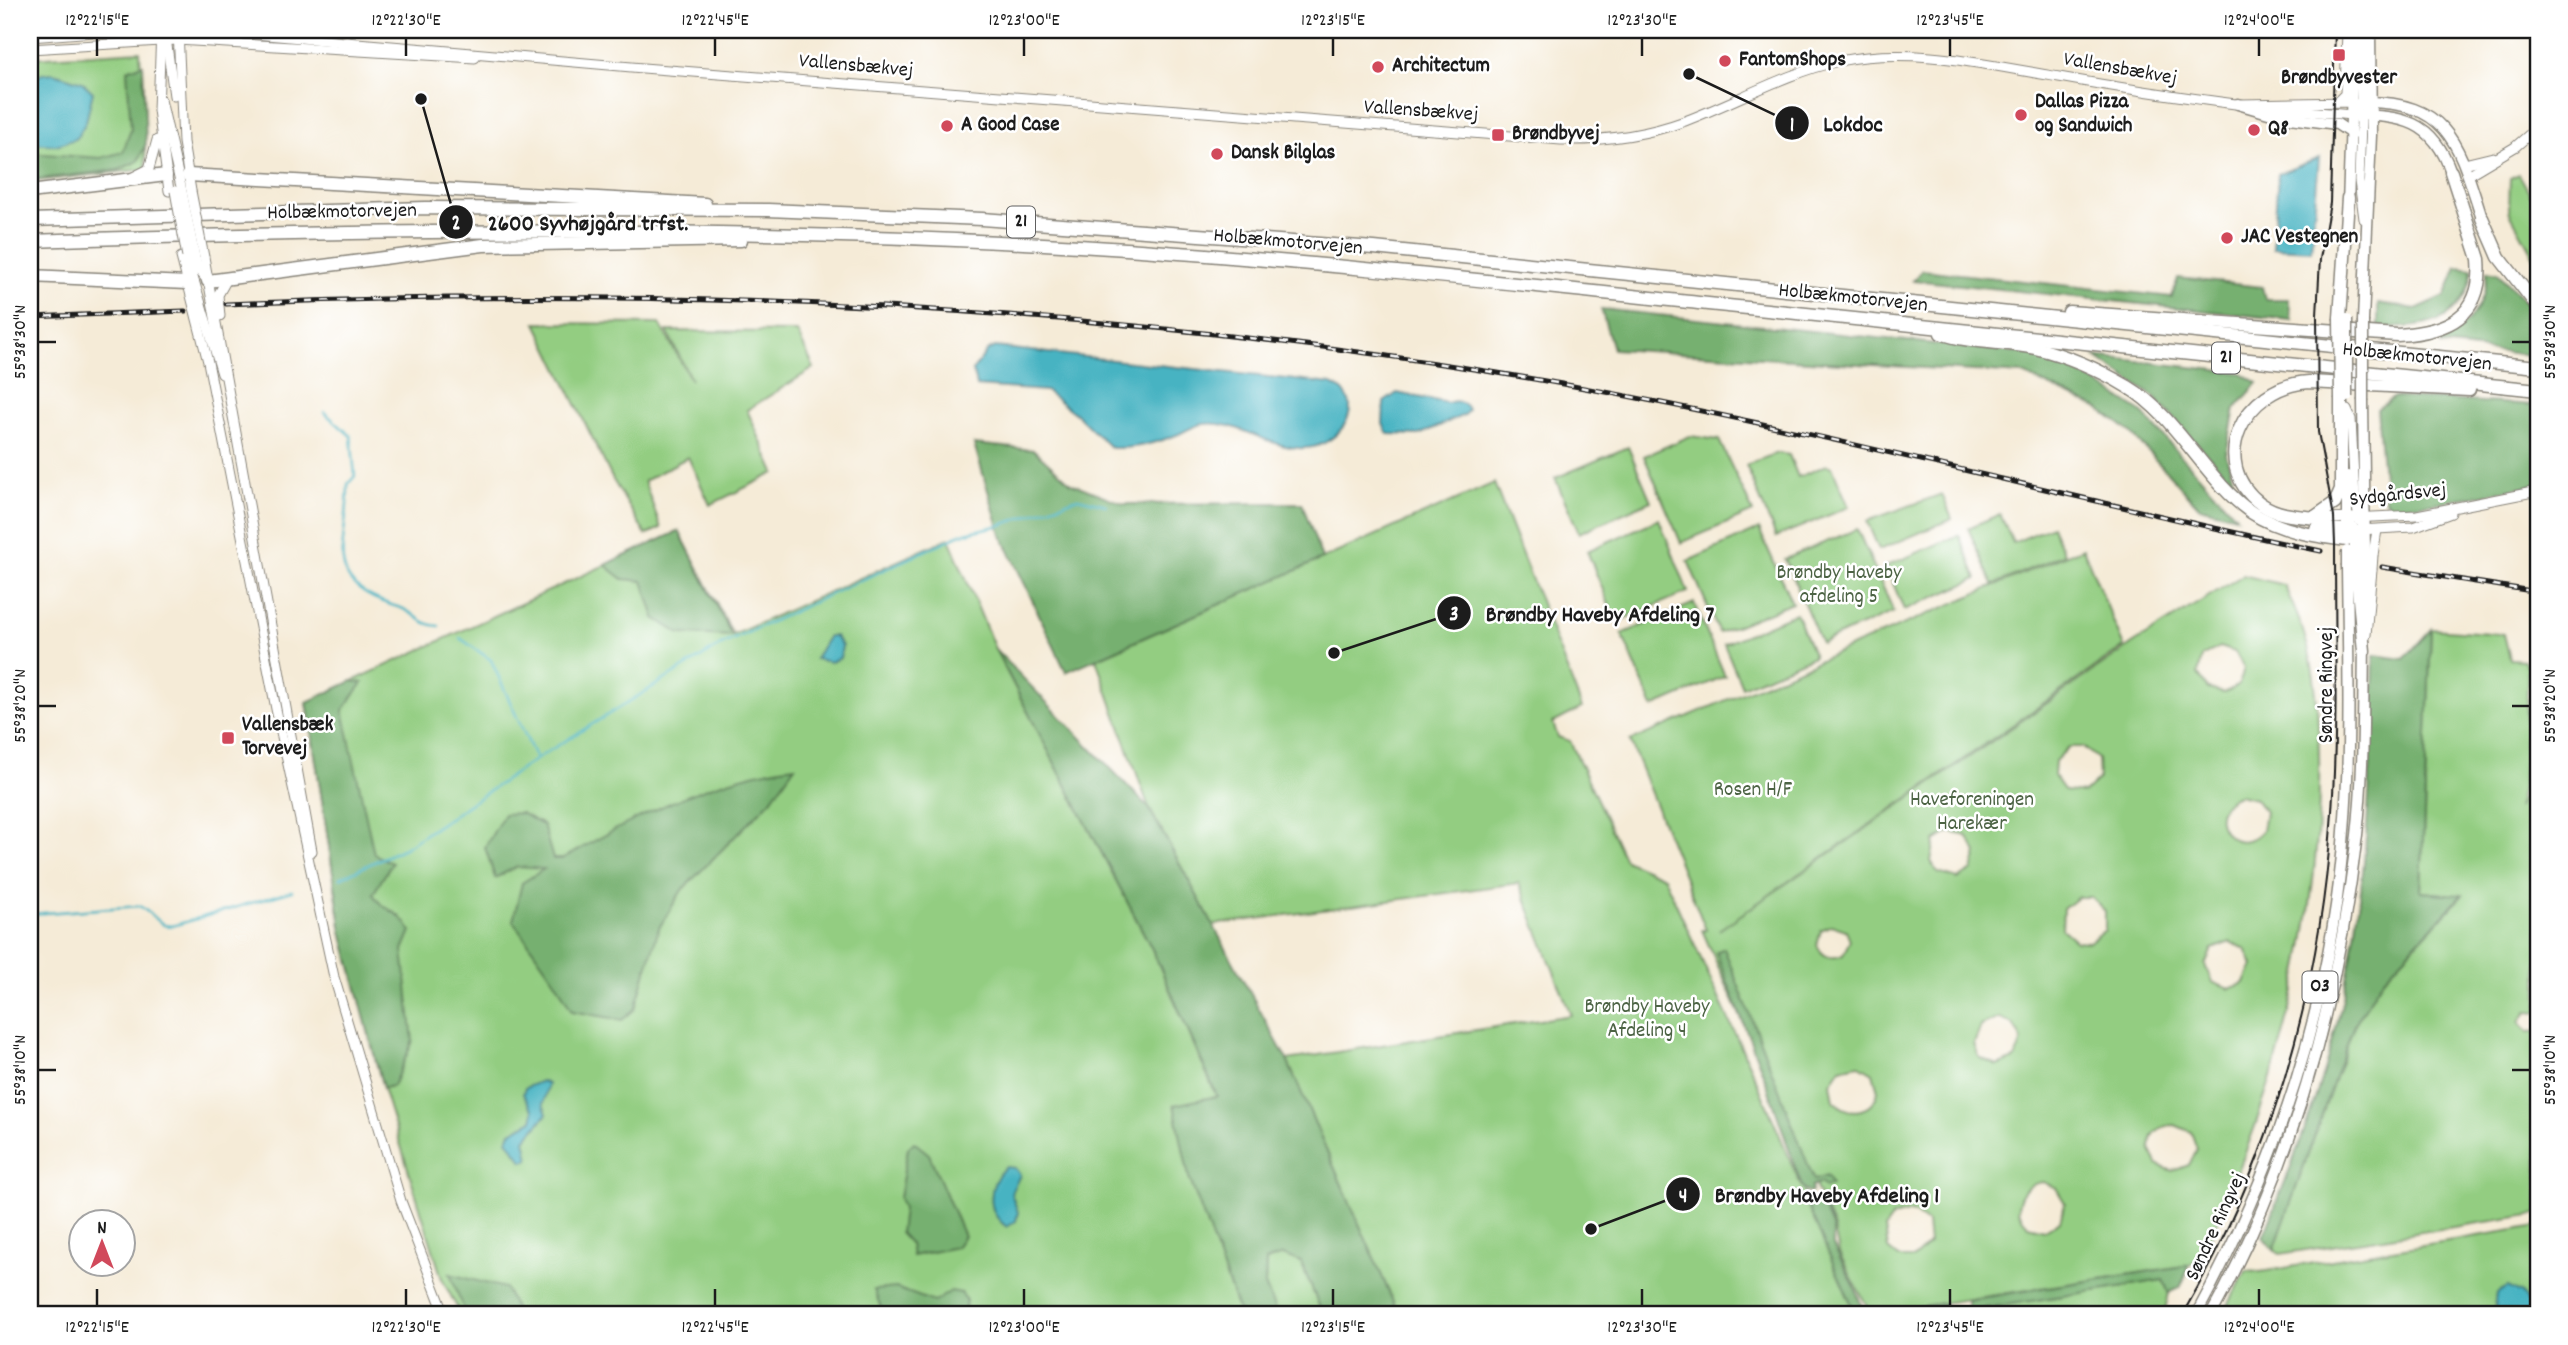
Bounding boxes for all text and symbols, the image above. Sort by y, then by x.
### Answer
text: 12°22'15"E [65,9,129,34]
text: 12°22'30"E [371,9,441,34]
text: 12°22'45"E [681,9,749,34]
text: 12°23'00"E [988,9,1060,34]
text: 12°23'15"E [1301,9,1365,34]
text: 12°23'30"E [1607,9,1677,34]
text: 12°23'45"E [1916,9,1984,34]
text: 12°24'00"E [2224,9,2294,34]
street label: Vallensbækvej [2061,45,2179,95]
place label: FantomShops [1739,46,1846,76]
street label: Vallensbækvej [798,47,914,87]
marker: Brøndbyvester [2331,47,2347,63]
place label: Architectum [1392,52,1490,82]
marker: FantomShops [1717,53,1733,69]
marker: Architectum [1370,59,1386,75]
place label: Brøndbyvester [2281,64,2398,94]
place label: Dallas Pizza og Sandwich [2035,88,2133,142]
street label: Vallensbækvej [1363,93,1479,131]
callout: Lokdoc [1774,101,1897,145]
marker: Dallas Pizza og Sandwich [2013,107,2029,123]
text: Lokdoc [1823,110,1883,143]
place label: A Good Case [961,111,1060,141]
text: 1 [1790,112,1794,142]
place label: Q8 [2268,115,2289,145]
marker: A Good Case [939,118,955,134]
place label: Brøndbyvej [1512,120,1600,150]
marker: Q8 [2246,122,2262,138]
marker: Brøndbyvej [1490,127,1506,143]
place label: Dansk Bilglas [1231,139,1335,169]
marker: Dansk Bilglas [1209,146,1225,162]
street label: Holbækmotorvejen [267,197,417,229]
callout: 2600 Syvhøjgård trfst. [439,200,703,244]
road number: 21 [1007,206,1035,238]
text: 2600 Syvhøjgård trfst. [488,209,689,242]
text: 2 [451,210,461,240]
street label: Holbækmotorvejen [1212,222,1364,264]
place label: JAC Vestegnen [2241,223,2359,253]
marker: JAC Vestegnen [2219,230,2235,246]
street label: Holbækmotorvejen [1777,276,1929,322]
text: 55°38'30"N [9,305,34,379]
text: 55°38'30"N [2539,305,2564,379]
street label: Holbækmotorvejen [2341,335,2493,381]
road number: 21 [2212,342,2240,374]
street label: Sydgårdsvej [2348,476,2448,516]
park label: Brøndby Haveby afdeling 5 [1776,559,1902,613]
callout: Brøndby Haveby Afdeling 7 [1437,591,1728,635]
text: Brøndby Haveby Afdeling 7 [1486,600,1714,633]
text: 3 [1449,601,1459,631]
street label: Søndre Ringvej [2313,627,2343,743]
text: 55°38'20"N [9,669,34,743]
text: 55°38'20"N [2539,669,2564,743]
place label: Vallensbæk Torvevej [242,711,334,765]
marker: Vallensbæk Torvevej [220,730,236,746]
park label: Rosen H/F [1714,776,1793,806]
park label: Haveforeningen Harekær [1910,786,2034,840]
road number: O3 [2302,972,2338,1002]
park label: Brøndby Haveby Afdeling 4 [1584,993,1710,1047]
text: 55°38'10"N [9,1035,34,1105]
text: 55°38'10"N [2539,1035,2564,1105]
street label: Søndre Ringvej [2179,1168,2255,1286]
callout: Brøndby Haveby Afdeling 1 [1666,1172,1954,1216]
text: Brøndby Haveby Afdeling 1 [1715,1181,1939,1214]
text: 4 [1679,1183,1687,1213]
north arrow [66,1208,136,1278]
text: N [97,1216,107,1243]
text: 12°22'15"E [65,1316,129,1341]
text: 12°22'30"E [371,1316,441,1341]
text: 12°22'45"E [681,1316,749,1341]
text: 12°23'00"E [988,1316,1060,1341]
text: 12°23'15"E [1301,1316,1365,1341]
text: 12°23'30"E [1607,1316,1677,1341]
text: 12°23'45"E [1916,1316,1984,1341]
text: 12°24'00"E [2224,1316,2294,1341]

